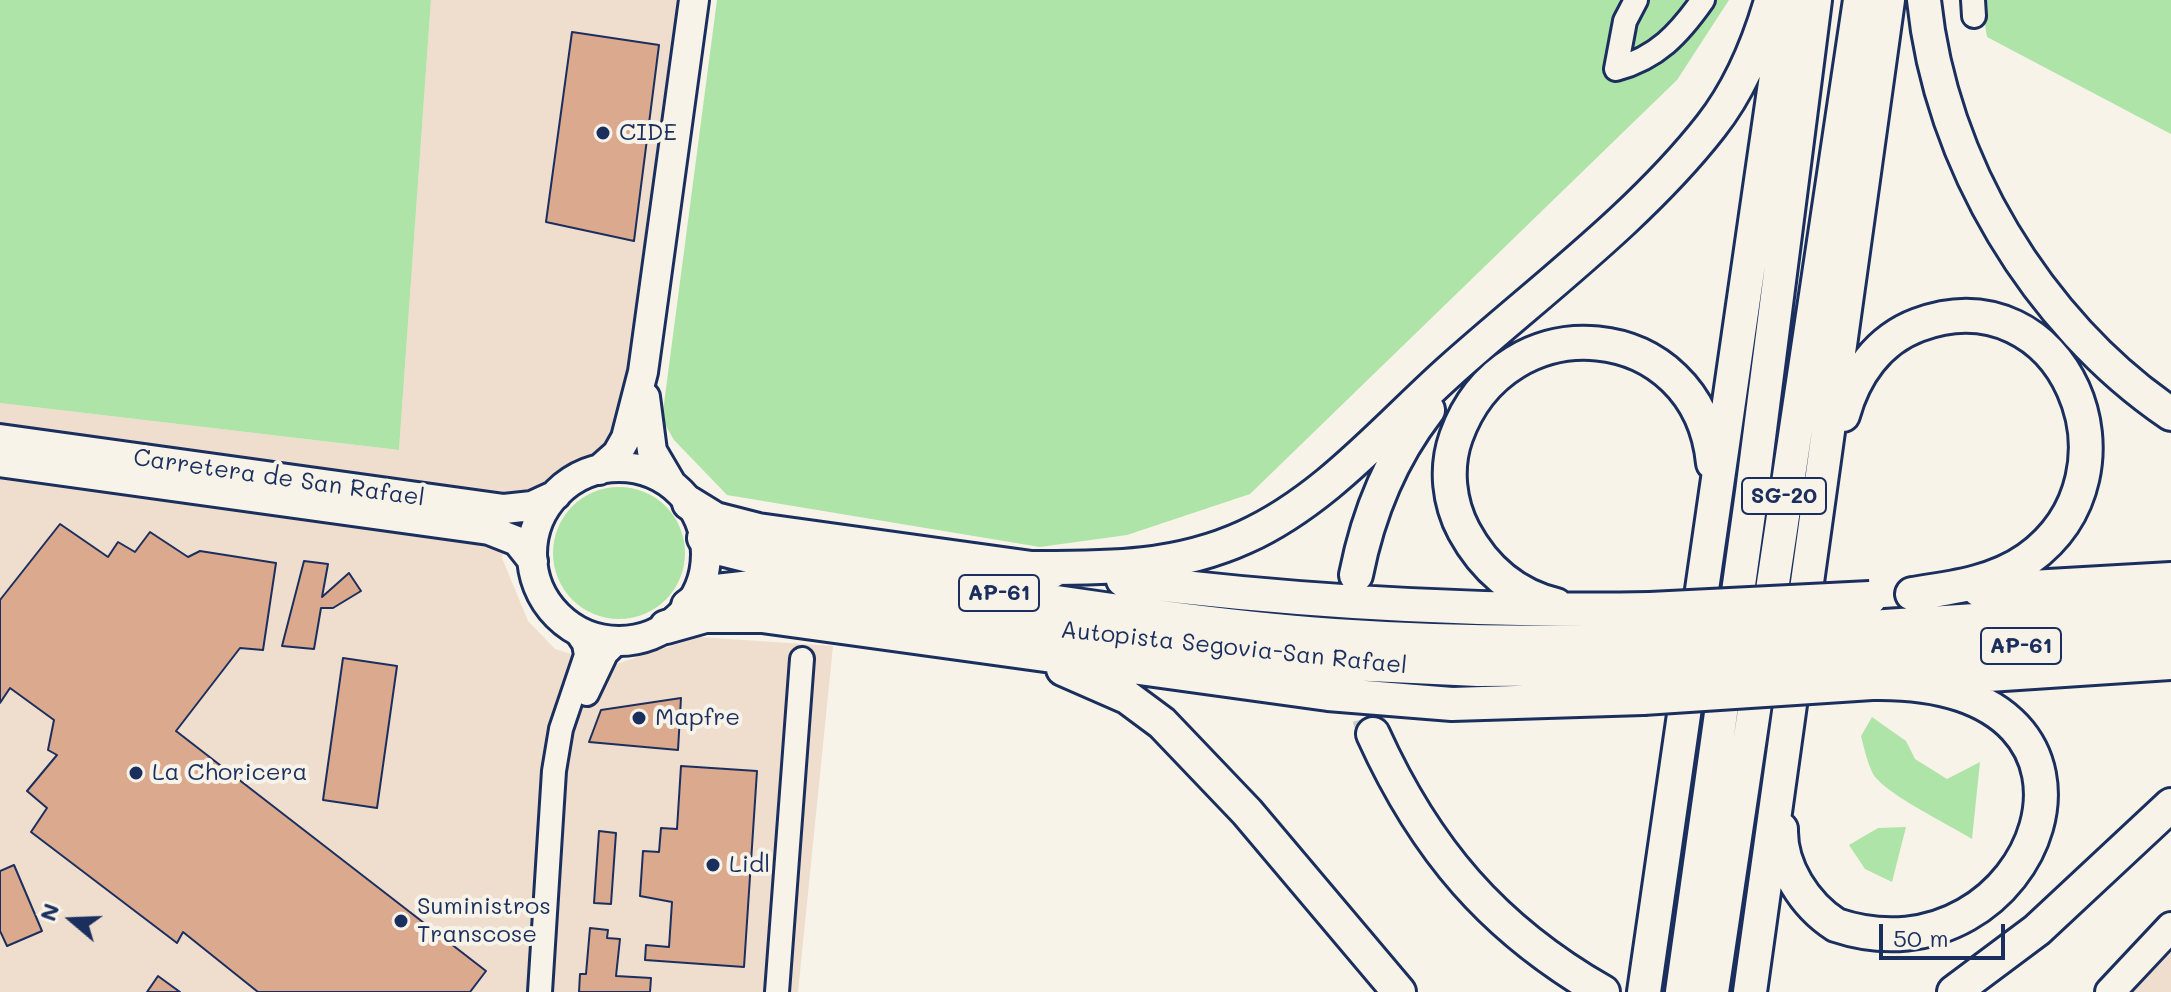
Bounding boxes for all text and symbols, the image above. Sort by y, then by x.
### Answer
place label: CIDE [619,119,677,147]
marker: CIDE [594,124,612,142]
street label: Carretera de San Rafael [132,443,426,513]
road number: SG-20 [1742,478,1826,514]
road number: AP-61 [959,575,1039,611]
street label: Autopista Segovia-San Rafael [1059,615,1409,681]
road number: AP-61 [1981,628,2061,664]
place label: Mapfre [655,704,740,732]
marker: Mapfre [630,709,648,727]
place label: La Choricera [152,759,308,787]
marker: La Choricera [127,764,145,782]
place label: Lidl [729,851,770,879]
marker: Lidl [704,856,722,874]
north arrow [32,880,112,960]
place label: Suministros Transcose [417,893,551,949]
text: N [32,899,65,925]
scale bar [1883,908,2009,958]
marker: Suministros Transcose [392,912,410,930]
text: 50 m [1893,922,1949,953]

